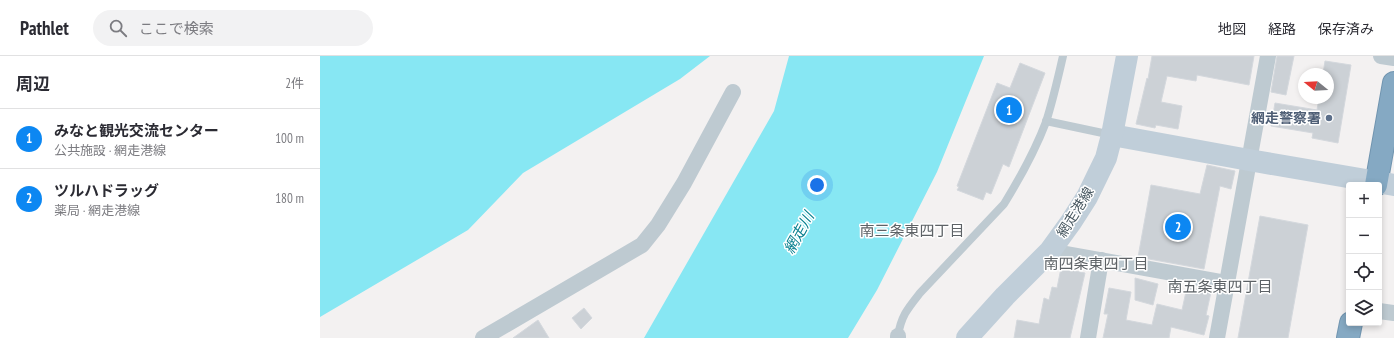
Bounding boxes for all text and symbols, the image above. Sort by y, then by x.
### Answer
search box [93,10,373,46]
text: Pathlet [20,16,69,40]
icon: search [107,17,129,39]
text: ここで検索 [139,19,214,38]
text: 地図 [1218,20,1246,38]
text: 経路 [1268,20,1296,38]
text: 保存済み [1318,20,1374,38]
north arrow [1298,68,1334,104]
text: 周辺 [16,73,50,95]
text: 2件 [285,75,304,92]
pin: 1 [996,95,1022,125]
place label: 網走警察署 [1251,109,1321,127]
marker: 網走警察署 [1324,113,1334,123]
text: みなと観光交流センター [54,121,219,140]
text: 1 [26,130,32,147]
text: 100 m [275,130,304,147]
text: 公共施設 · 網走港線 [54,142,166,159]
your location [807,175,827,195]
text: ツルハドラッグ [54,181,159,200]
map controls [1346,182,1382,326]
button: + [1346,182,1382,218]
street label: 網走港線 [1053,183,1097,241]
text: 2 [26,190,32,207]
text: 180 m [275,190,304,207]
text: 薬局 · 網走港線 [54,202,140,219]
water label: 網走川 [779,207,819,257]
pin: 2 [1165,212,1191,242]
button: − [1346,218,1382,254]
district label: 南三条東四丁目 [859,221,965,240]
district label: 南四条東四丁目 [1043,254,1149,273]
button: locate [1346,254,1382,290]
district label: 南五条東四丁目 [1167,277,1273,296]
button: layers [1346,290,1382,326]

